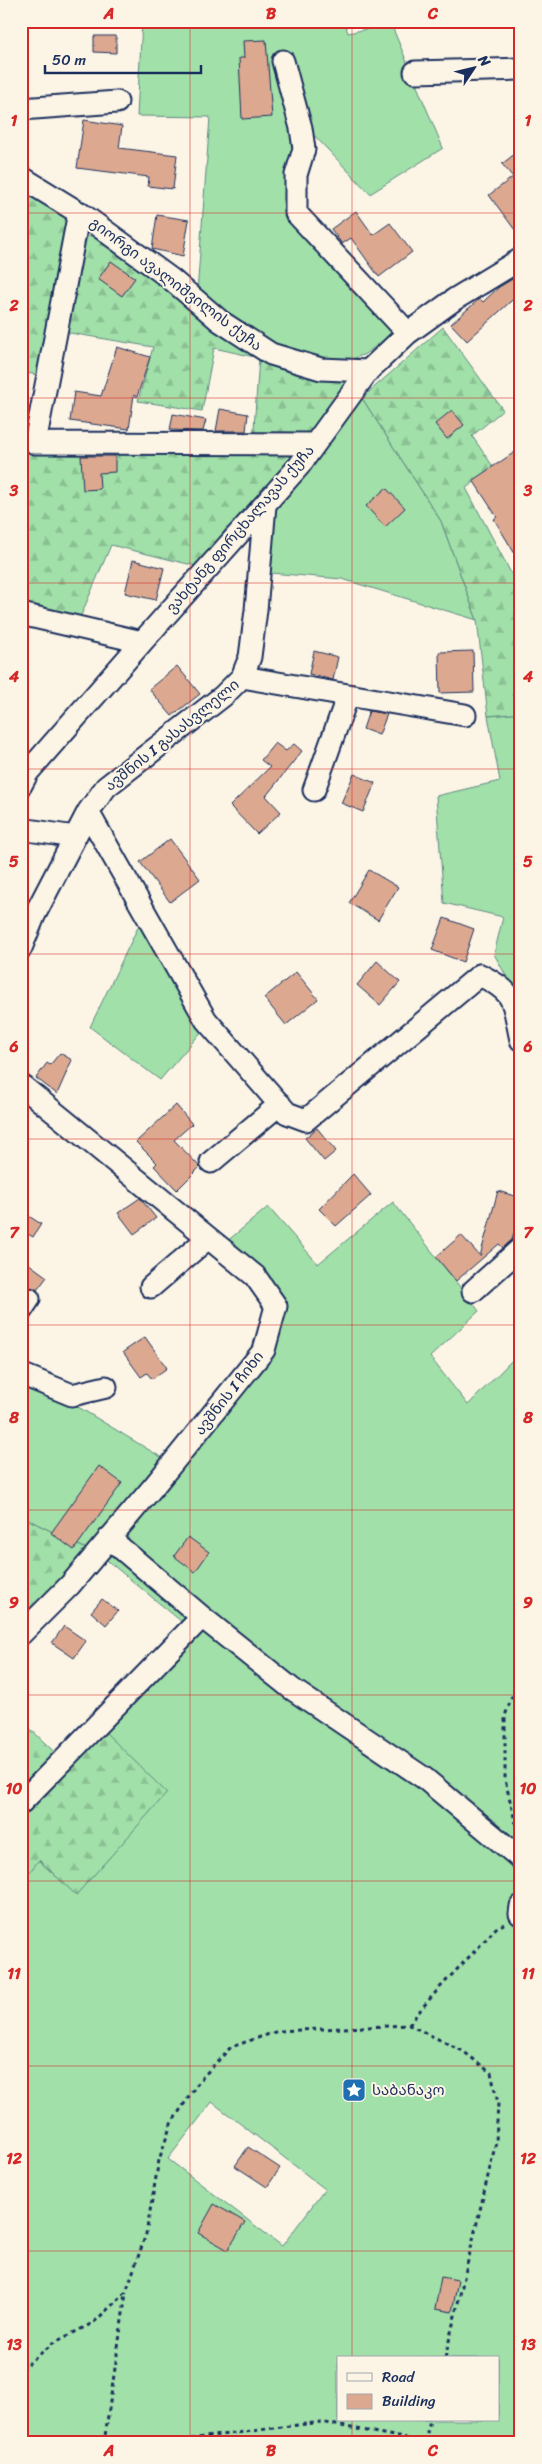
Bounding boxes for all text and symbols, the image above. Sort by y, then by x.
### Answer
text: A [103,0,114,28]
text: B [266,0,277,28]
text: C [427,0,439,28]
scale bar [45,42,201,74]
north arrow [450,42,500,92]
text: 50 m [52,47,87,73]
text: N [471,49,497,72]
text: 1 [11,106,18,135]
text: 1 [525,106,532,135]
street label: გიორგი ავალიშვილის ქუჩა [84,210,268,358]
text: 2 [8,291,19,320]
text: 2 [522,291,533,320]
street label: ვახტანგ ფირცხალავას ქუჩა [159,439,321,619]
text: 3 [9,476,19,505]
text: 3 [523,476,533,505]
text: 4 [8,662,19,691]
text: 4 [522,662,533,691]
street label: ავშნის I გასასვლელი [99,672,245,798]
text: 5 [9,847,19,876]
text: 5 [523,847,533,876]
text: 6 [8,1032,19,1061]
text: 6 [522,1032,533,1061]
text: 7 [9,1218,20,1247]
text: 7 [523,1218,534,1247]
street label: ავშნის I ჩიხი [188,1345,270,1441]
text: 8 [8,1403,19,1432]
text: 8 [522,1403,533,1432]
text: 9 [9,1588,19,1617]
text: 9 [523,1588,533,1617]
text: 10 [6,1774,22,1803]
text: 10 [520,1774,536,1803]
text: 11 [7,1959,21,1988]
text: 11 [521,1959,535,1988]
place icon: საბანაკო [341,2077,367,2103]
place label: საბანაკო [372,2077,445,2103]
text: 12 [6,2144,23,2173]
text: 12 [520,2144,537,2173]
text: 13 [6,2330,22,2359]
text: 13 [520,2330,536,2359]
legend [337,2356,500,2422]
text: Road [382,2364,415,2390]
text: Building [382,2388,436,2414]
text: A [103,2436,114,2464]
text: B [266,2436,277,2464]
text: C [427,2436,439,2464]

